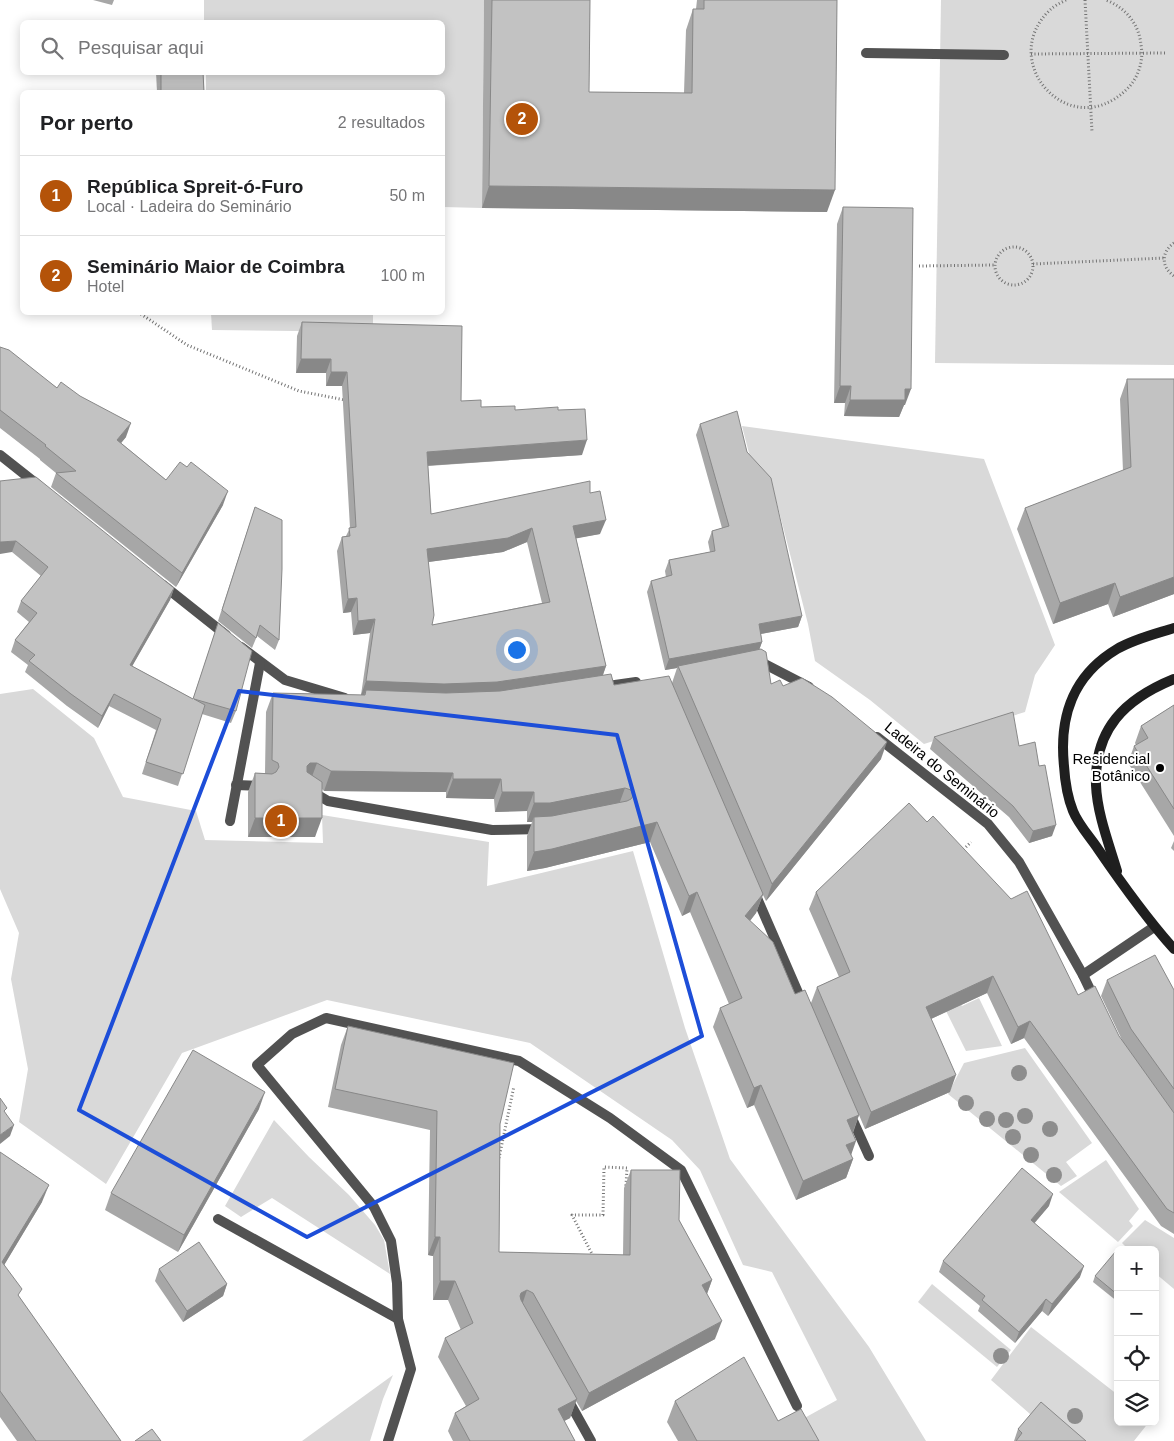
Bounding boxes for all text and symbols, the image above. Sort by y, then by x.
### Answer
search box [20,20,445,75]
icon: search [38,34,66,62]
text: Pesquisar aqui [78,37,204,58]
pin: 2 [506,100,538,138]
text: Por perto [40,111,133,134]
text: 2 resultados [338,114,425,131]
text: República Spreit-ó-Furo [87,176,303,197]
text: 1 [52,187,60,204]
text: 50 m [389,187,425,204]
text: Local · Ladeira do Seminário [87,198,292,215]
text: Seminário Maior de Coimbra [87,256,345,277]
text: 2 [52,267,60,284]
text: 100 m [381,267,425,284]
text: Hotel [87,278,124,295]
your location [504,637,530,663]
street label: Ladeira do Seminário [882,718,1003,821]
place label: Residencial Botânico [1072,750,1150,784]
marker: Residencial Botânico [1154,762,1166,774]
pin: 1 [265,802,297,840]
map controls [1114,1246,1159,1426]
button: + [1114,1246,1159,1291]
button: − [1114,1291,1159,1336]
button: locate [1114,1336,1159,1381]
button: layers [1114,1381,1159,1426]

